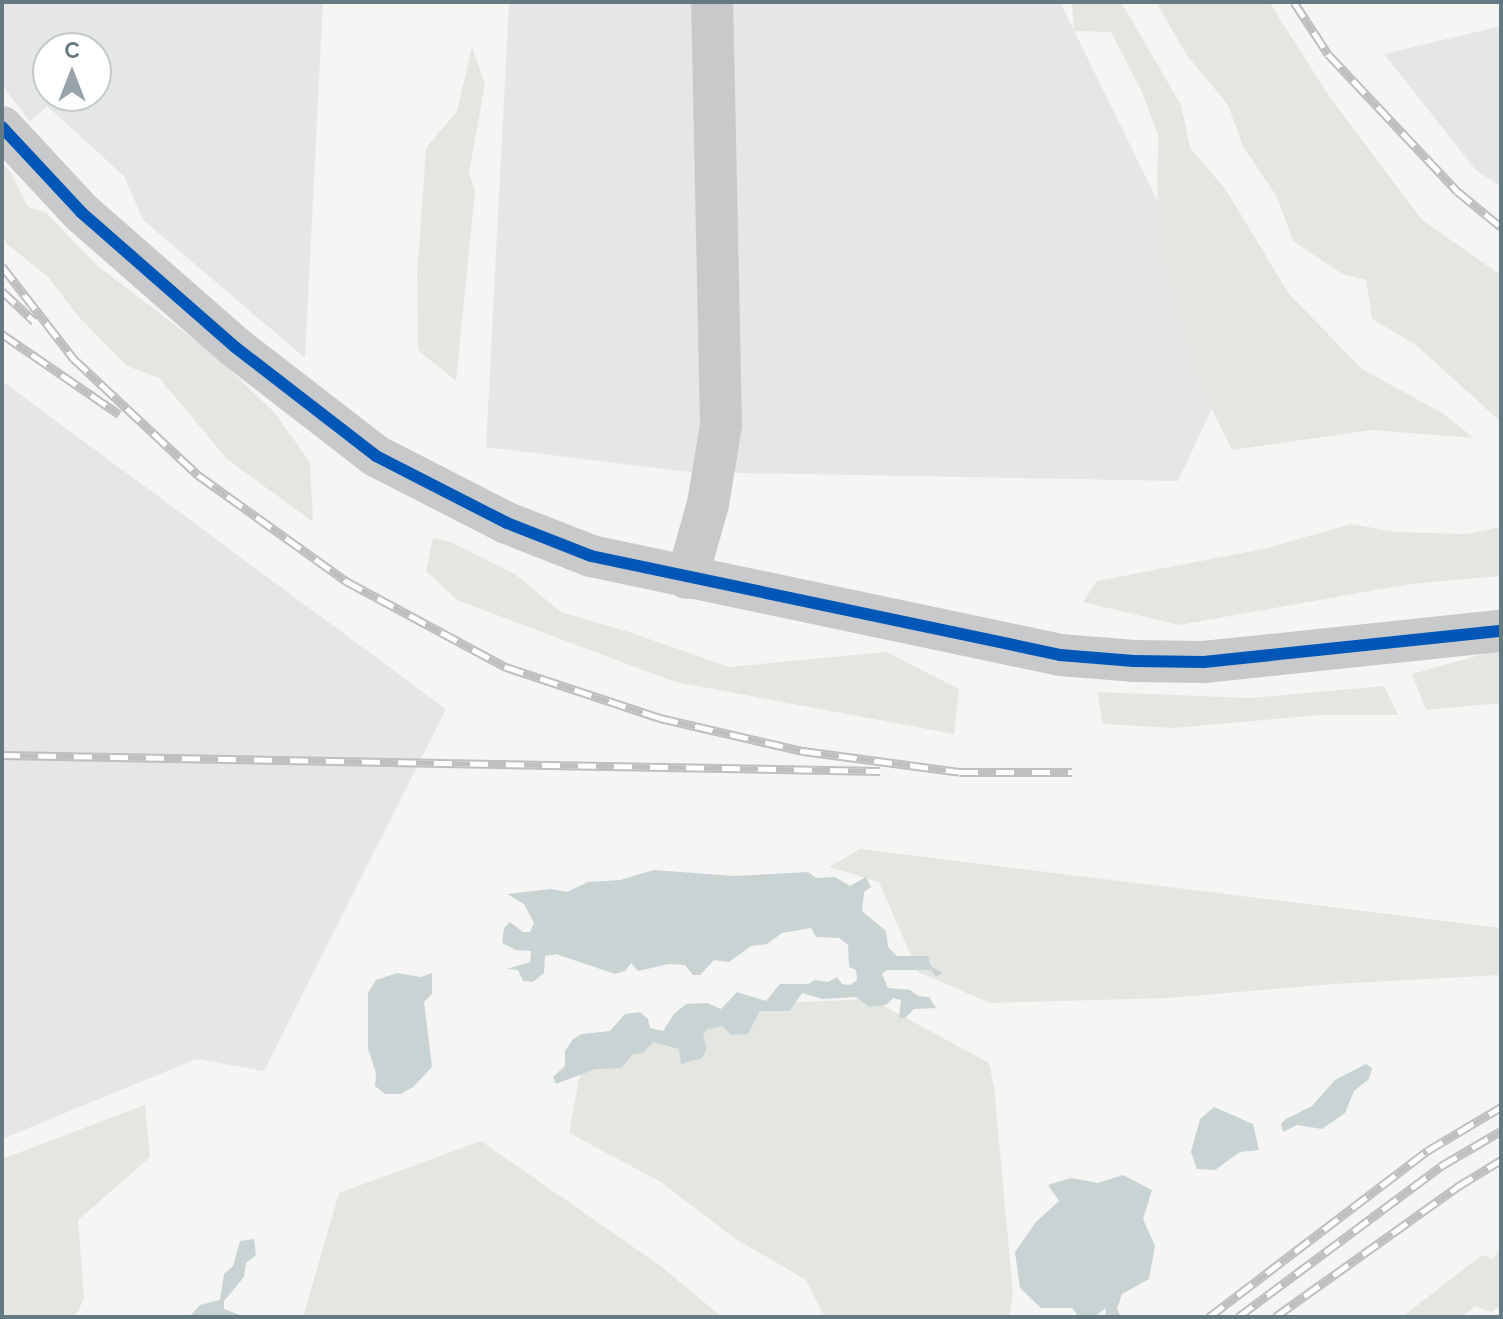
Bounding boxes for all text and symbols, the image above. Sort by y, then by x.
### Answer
north arrow [32,32,112,112]
text: С [64,37,80,63]

